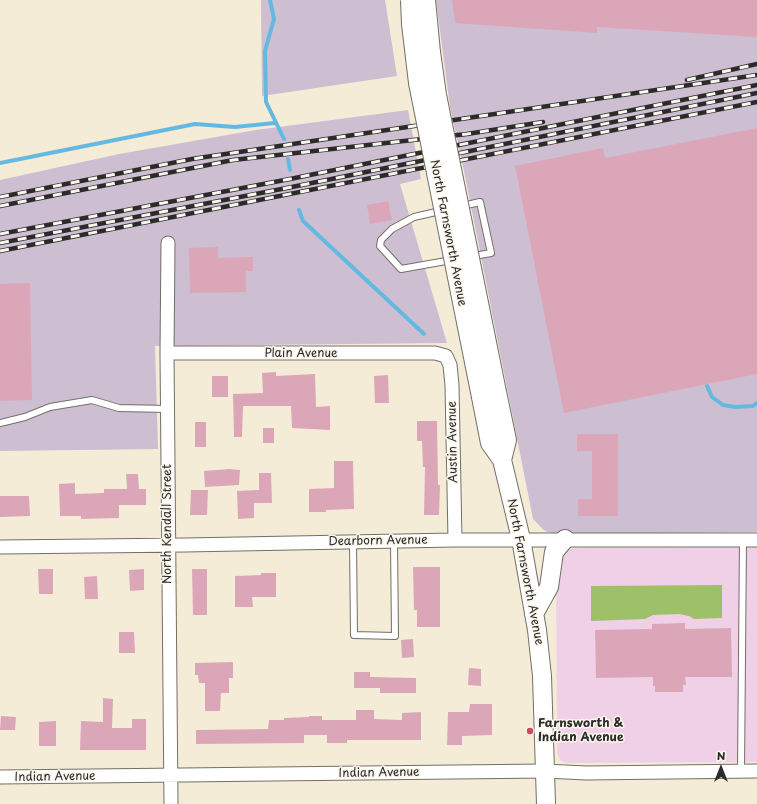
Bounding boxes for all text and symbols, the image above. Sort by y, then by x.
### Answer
street label: North Farnsworth Avenue [427,159,469,307]
street label: Plain Avenue [264,347,338,361]
street label: Austin Avenue [445,401,461,483]
street label: North Kendall Street [161,464,175,584]
street label: North Farnsworth Avenue [504,498,546,646]
street label: Dearborn Avenue [328,533,428,549]
place label: Farnsworth & Indian Avenue [538,717,623,745]
marker: Farnsworth & Indian Avenue [525,726,535,736]
text: N [717,747,725,764]
north arrow [701,748,741,788]
street label: Indian Avenue [338,765,420,781]
street label: Indian Avenue [14,769,96,785]

